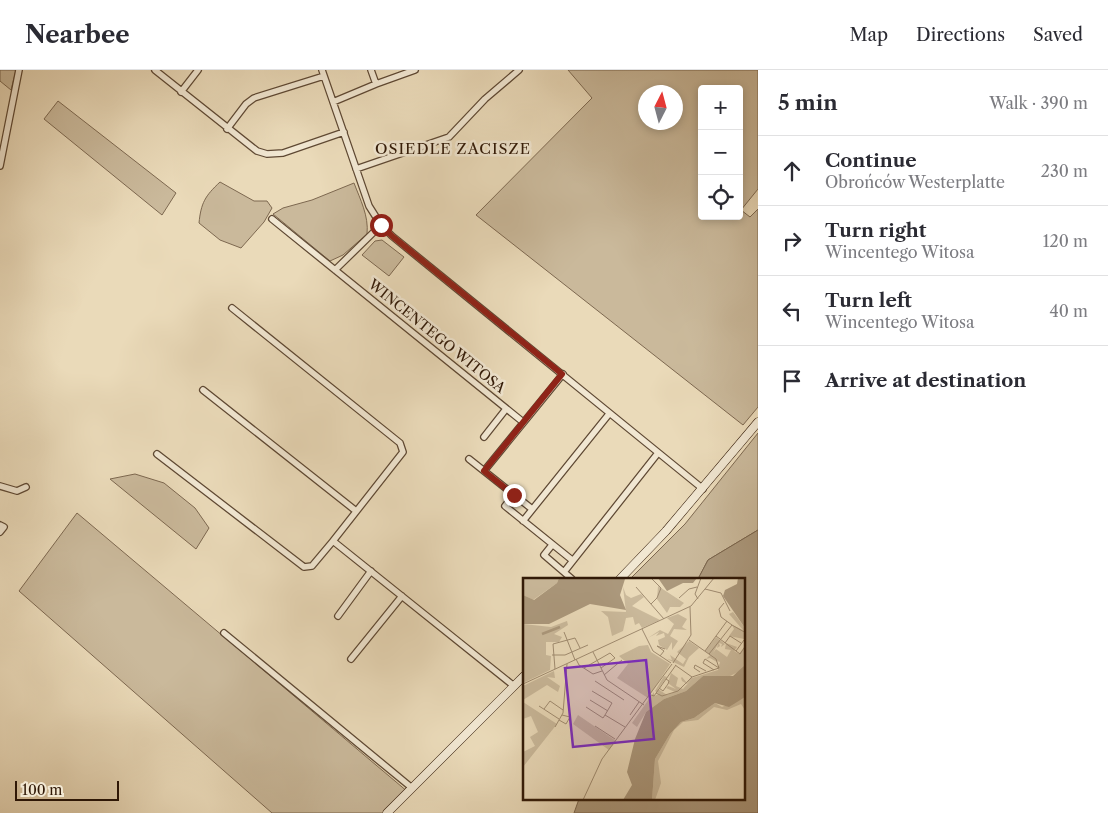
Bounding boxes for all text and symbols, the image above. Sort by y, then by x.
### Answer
text: Nearbee [25,20,130,49]
text: Map [849,24,888,46]
text: Directions [916,24,1005,46]
text: Saved [1033,24,1083,46]
north arrow [638,85,683,130]
map controls [698,85,743,220]
button: + [698,85,743,130]
text: 5 min [778,90,838,115]
text: Walk · 390 m [989,93,1088,113]
button: − [698,130,743,175]
district label: OSIEDLE ZACISZE [375,139,531,158]
text: Continue [825,149,917,172]
icon: ahead [778,157,806,185]
text: 230 m [1041,161,1088,181]
text: Obrońców Westerplatte [825,172,1005,192]
button: locate [698,175,743,220]
route start [370,214,393,237]
text: Turn right [825,219,926,242]
icon: right [778,227,806,255]
text: 120 m [1043,231,1088,251]
text: Wincentego Witosa [825,242,974,262]
street label: WINCENTEGO WITOSA [364,274,510,397]
text: Turn left [825,289,912,312]
icon: left [778,297,806,325]
text: 40 m [1049,301,1088,321]
text: Wincentego Witosa [825,312,974,332]
icon: arrive [778,367,806,395]
text: Arrive at destination [825,369,1026,392]
route end [503,484,526,507]
inset map [523,578,746,800]
scale bar [15,778,119,801]
text: 100 m [22,781,62,799]

